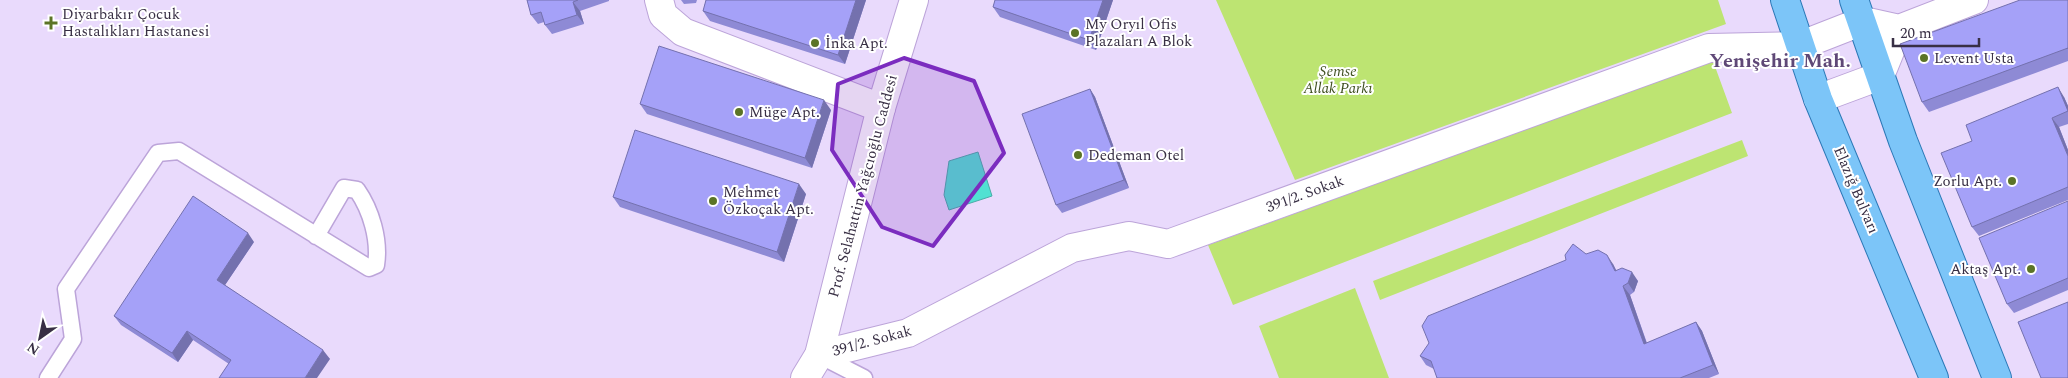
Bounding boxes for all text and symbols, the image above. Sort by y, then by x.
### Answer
place label: Diyarbakır Çocuk Hastalıkları Hastanesi [62,3,209,43]
place label: My Oryıl Ofis Plazaları A Blok [1085,13,1192,53]
scale bar [1893,15,1979,47]
marker: Diyarbakır Çocuk Hastalıkları Hastanesi [44,16,58,30]
text: 20 m [1900,22,1932,45]
marker: My Oryıl Ofis Plazaları A Blok [1069,27,1081,39]
place label: İnka Apt. [825,32,888,55]
marker: İnka Apt. [809,37,821,49]
district label: Yenişehir Mah. [1709,46,1851,76]
place label: Levent Usta [1934,47,2014,70]
marker: Levent Usta [1918,52,1930,64]
park label: Şemse Allak Parkı [1302,60,1373,100]
street label: Prof. Selahattin Yağcıoğlu Caddesi [822,72,904,300]
place label: Müge Apt. [749,101,820,124]
marker: Müge Apt. [733,106,745,118]
street label: Elazığ Bulvarı [1827,143,1885,237]
place label: Dedeman Otel [1088,144,1184,167]
marker: Dedeman Otel [1072,149,1084,161]
street label: 391/2. Sokak [1263,169,1347,219]
place label: Zorlu Apt. [1933,170,2002,193]
marker: Zorlu Apt. [2006,175,2018,187]
place label: Mehmet Özkoçak Apt. [723,181,814,221]
marker: Mehmet Özkoçak Apt. [707,195,719,207]
place label: Aktaş Apt. [1950,258,2021,281]
marker: Aktaş Apt. [2025,263,2037,275]
north arrow [15,313,65,363]
street label: 391/2. Sokak [830,319,914,363]
text: N [23,337,44,360]

